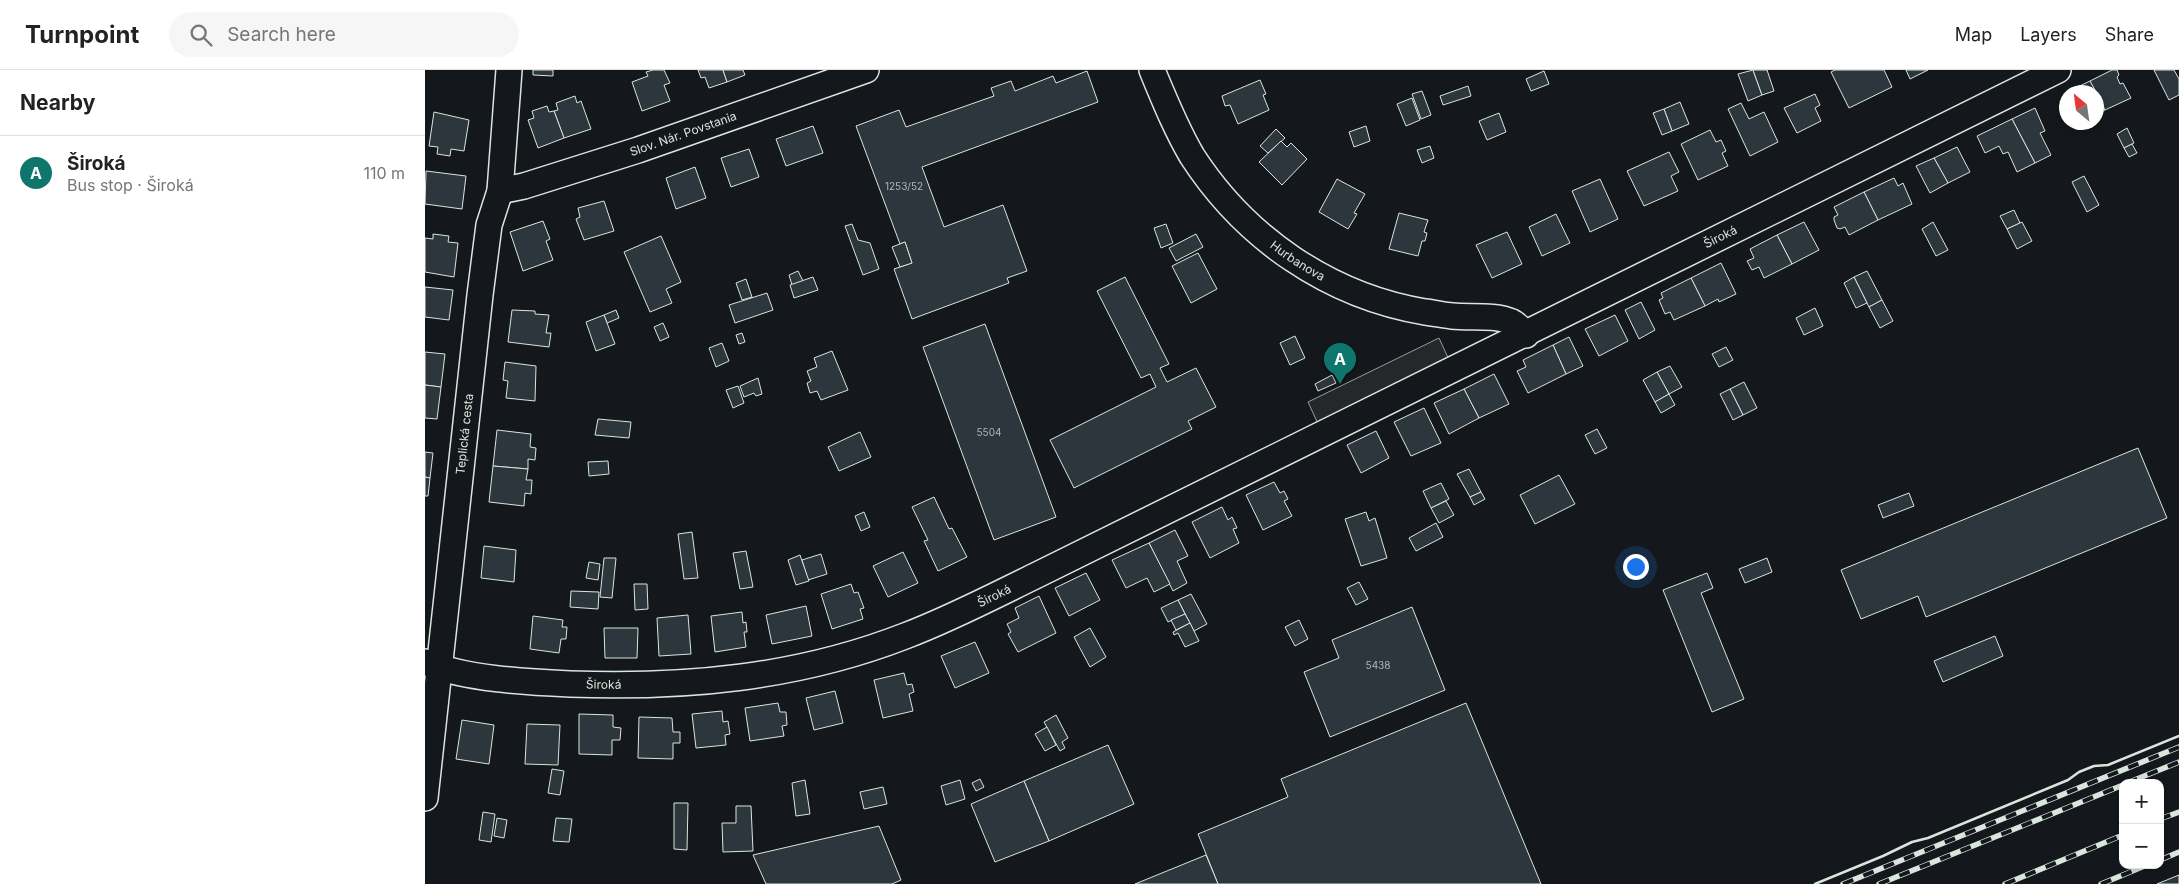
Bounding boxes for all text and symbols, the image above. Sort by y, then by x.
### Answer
search box [169,12,519,57]
text: Turnpoint [25,20,139,49]
icon: search [187,21,215,49]
text: Search here [227,23,336,46]
text: Map [1955,24,1992,45]
text: Layers [2020,24,2077,45]
text: Share [2105,24,2154,45]
north arrow [2059,85,2104,130]
text: Nearby [20,90,95,115]
street label: Slov. Nár. Povstania [628,108,738,159]
text: Široká [67,152,126,175]
text: A [30,163,42,183]
text: 110 m [363,163,405,183]
text: Bus stop · Široká [67,175,194,195]
house number: 1253/52 [885,180,923,192]
street label: Široká [1701,222,1739,251]
street label: Hurbanova [1267,237,1328,284]
pin: A [1324,343,1356,384]
street label: Teplická cesta [452,393,476,475]
house number: 5504 [977,426,1001,438]
your location [1623,554,1649,580]
street label: Široká [975,581,1013,610]
house number: 5438 [1366,659,1390,671]
street label: Široká [586,676,621,692]
map controls [2119,779,2164,869]
button: + [2119,779,2164,824]
button: − [2119,824,2164,869]

